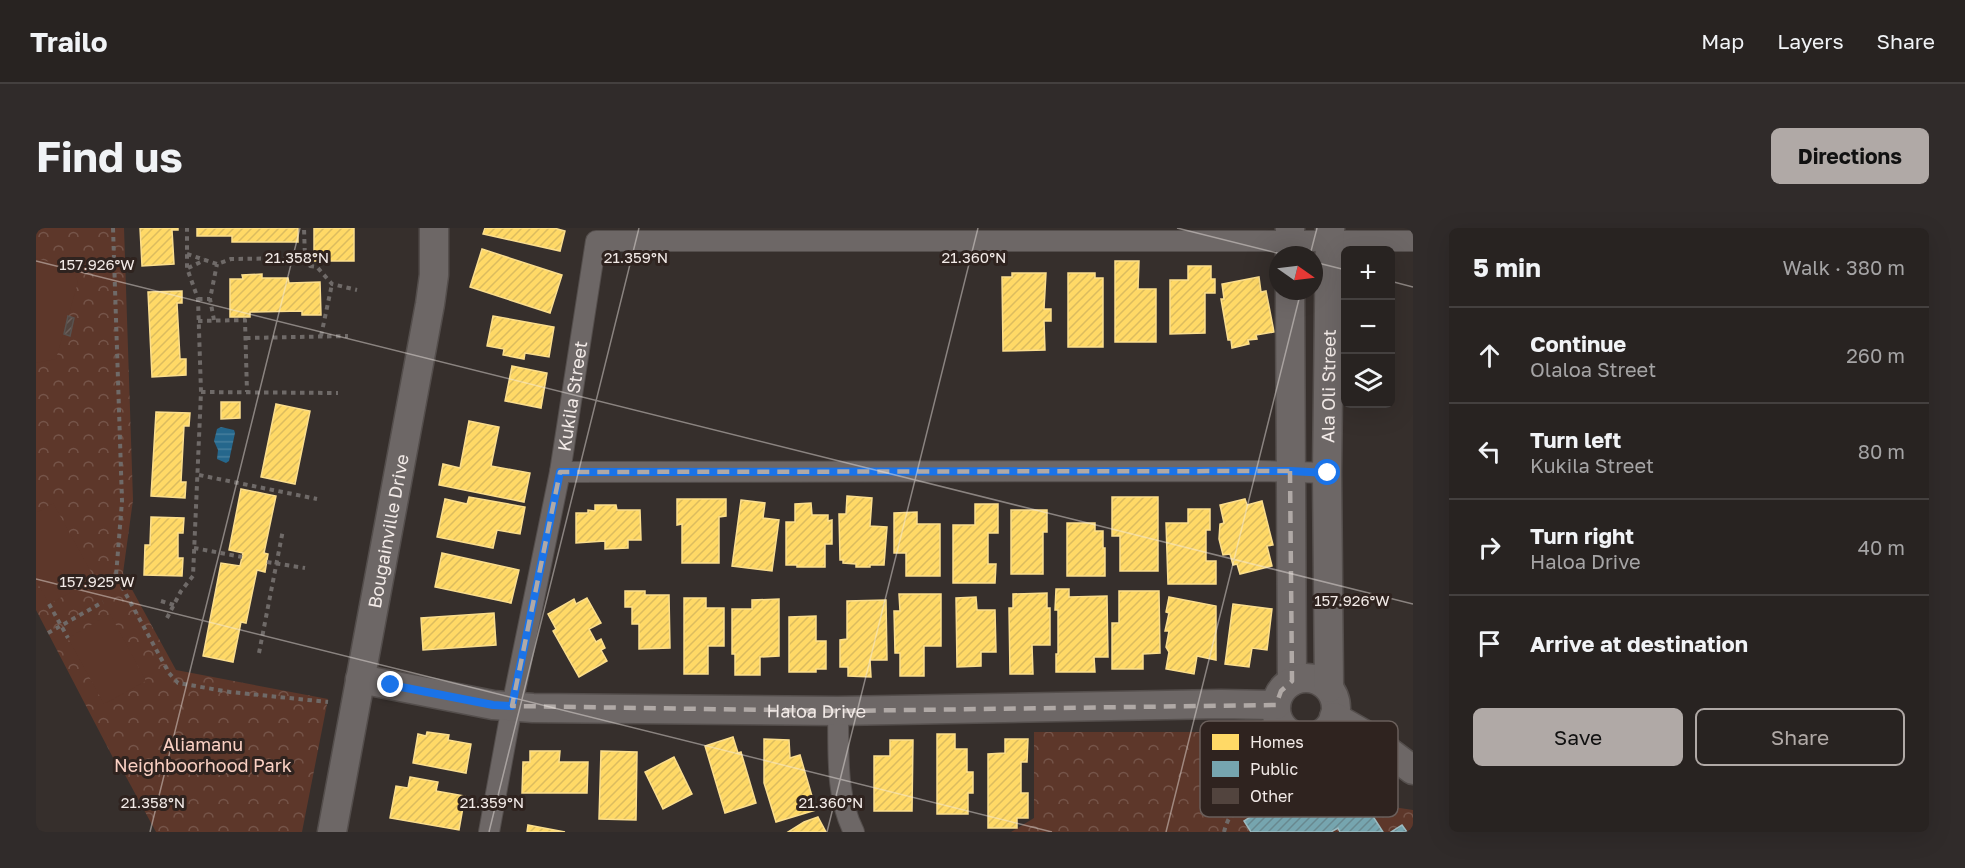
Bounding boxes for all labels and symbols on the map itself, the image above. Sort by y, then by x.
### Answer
north arrow [1269,246,1323,300]
text: 21.358°N [265,248,329,266]
text: 21.359°N [604,248,668,266]
text: 21.360°N [942,248,1006,266]
text: 157.926°W [59,255,135,273]
street label: Ala Oli Street [1316,329,1340,443]
street label: Kukila Street [552,339,591,453]
street label: Bougainville Drive [363,452,413,610]
route start [1314,459,1340,485]
text: 157.925°W [59,572,135,590]
text: 157.926°W [1314,591,1390,609]
route end [377,671,403,697]
street label: Haloa Drive [766,699,866,722]
legend [1200,721,1398,817]
text: Homes [1250,732,1304,752]
park label: Aliamanu Neighboorhood Park [114,733,292,776]
text: Public [1250,759,1298,779]
text: Other [1250,786,1294,806]
text: 21.358°N [121,793,185,811]
text: 21.359°N [460,793,524,811]
text: 21.360°N [799,793,863,811]

